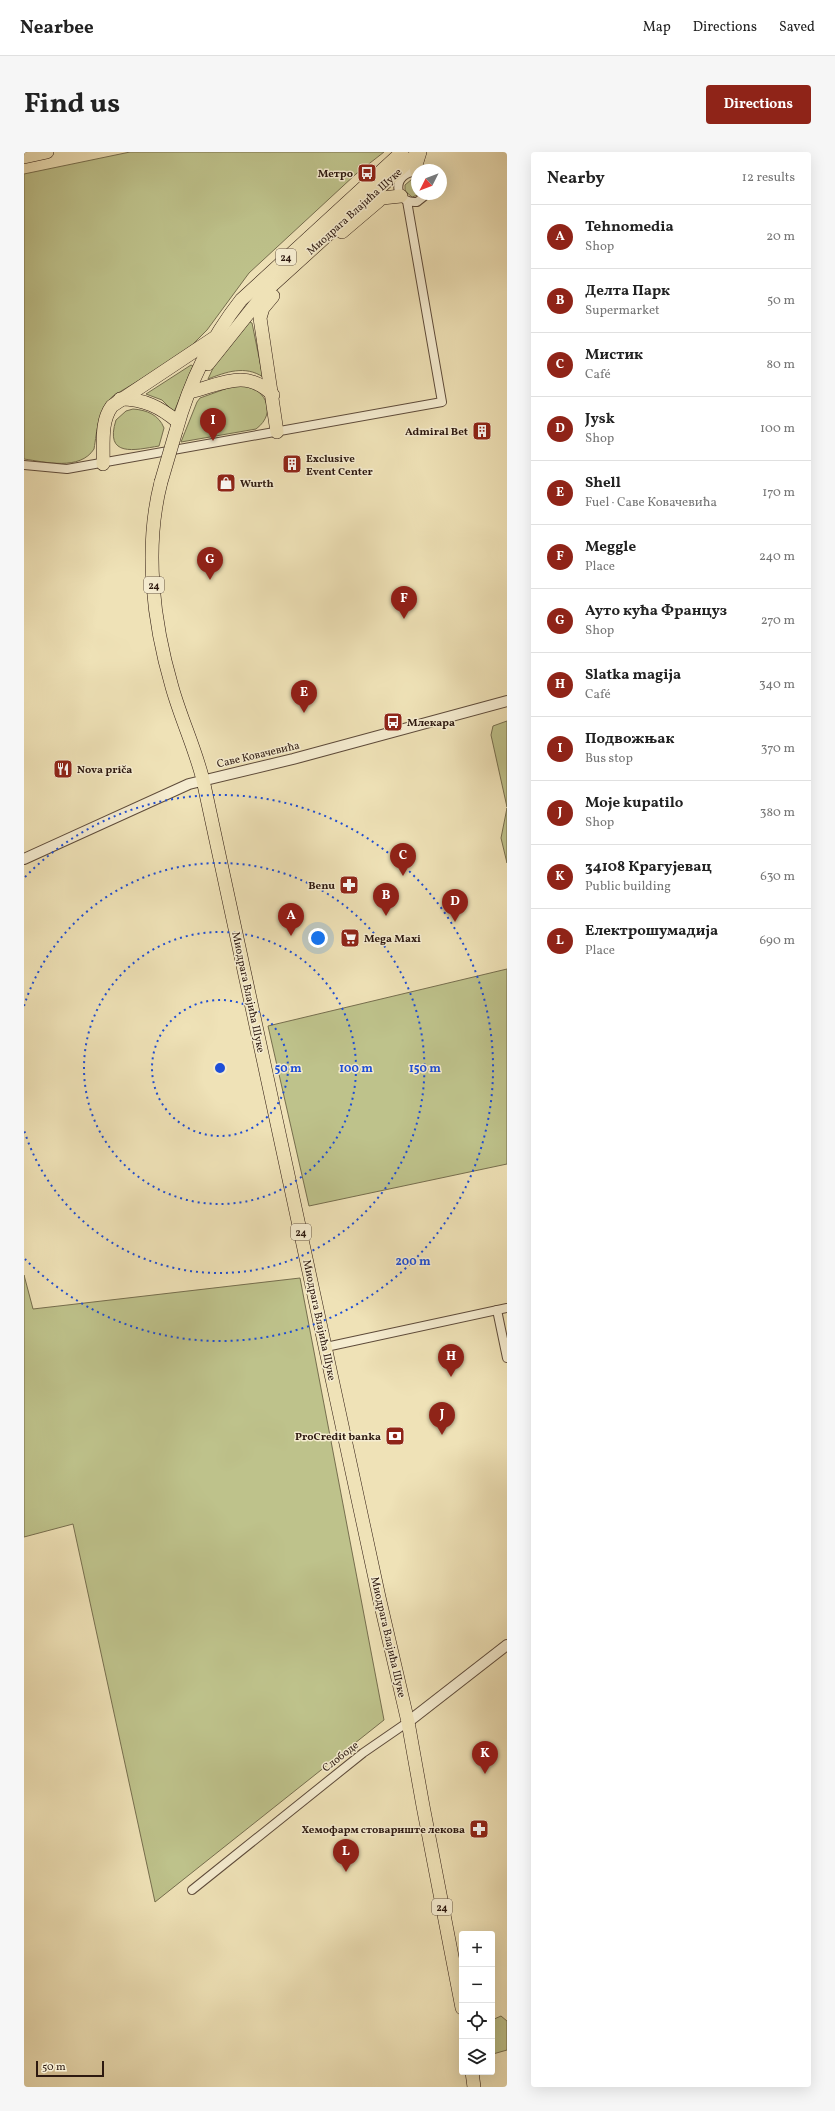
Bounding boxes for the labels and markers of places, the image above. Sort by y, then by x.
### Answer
bus stop icon: Метро [356,162,378,184]
place label: Метро [318,167,353,182]
pin: I [200,408,226,441]
building icon: Admiral Bet [471,420,493,442]
place label: Admiral Bet [405,425,468,440]
place label: Exclusive Event Center [306,452,374,480]
building icon: Exclusive Event Center [281,453,303,475]
shop icon: Wurth [215,472,237,494]
place label: Wurth [240,477,274,492]
pin: G [197,547,223,580]
pin: F [391,586,417,619]
pin: E [291,680,317,713]
bus stop icon: Млекара [382,711,404,733]
place label: Млекара [407,716,455,731]
restaurant icon: Nova priča [52,758,74,780]
place label: Nova priča [77,763,132,778]
pin: C [390,843,416,876]
pharmacy icon: Benu [338,874,360,896]
place label: Benu [308,879,335,894]
pin: B [373,883,399,916]
pin: D [442,889,468,922]
pin: A [278,903,304,936]
supermarket icon: Mega Maxi [339,927,361,949]
place label: Mega Maxi [364,932,421,947]
centre of rings [213,1061,227,1075]
pin: H [438,1344,464,1377]
pin: J [429,1402,455,1435]
bank icon: ProCredit banka [384,1425,406,1447]
place label: ProCredit banka [295,1430,381,1445]
pin: K [472,1741,498,1774]
pharmacy icon: Хемофарм стовариште лекова [468,1818,490,1840]
place label: Хемофарм стовариште лекова [302,1823,465,1838]
pin: L [333,1839,359,1872]

